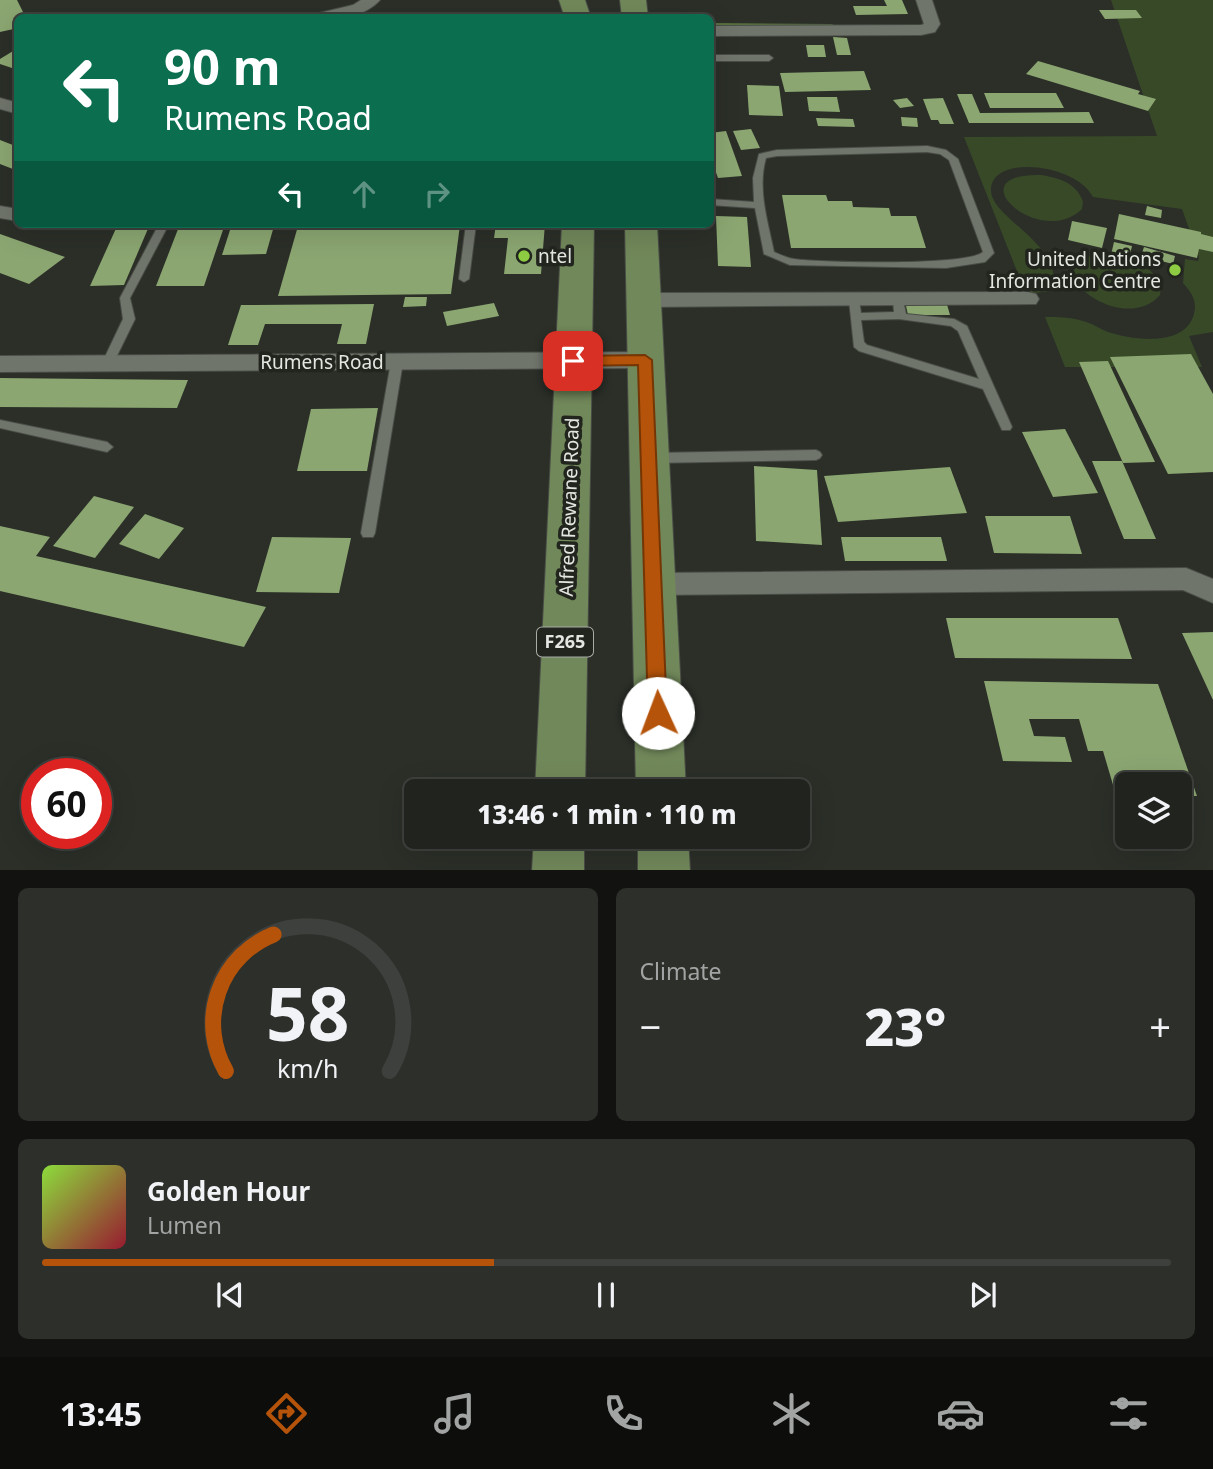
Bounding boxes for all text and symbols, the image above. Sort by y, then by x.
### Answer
text: 90 m [164,33,281,99]
icon: left [49,42,140,133]
text: Rumens Road [164,96,372,139]
icon: left [272,175,310,213]
icon: ahead [345,175,383,213]
icon: right [418,175,456,213]
place label: ntel [538,243,572,269]
place label: United Nations Information Centre [989,246,1161,294]
marker: ntel [516,248,532,264]
marker: United Nations Information Centre [1167,262,1183,278]
pin [543,331,603,391]
icon: arrive [554,342,592,380]
street label: Rumens Road [260,349,384,375]
street label: Alfred Rewane Road [553,417,585,597]
road number: F265 [537,628,593,656]
position arrow [621,676,695,750]
speed limit sign: 60 [21,758,112,849]
map controls [1115,772,1192,849]
button: layers [1115,772,1192,849]
text: 13:46 · 1 min · 110 m [477,796,737,832]
text: Climate [640,955,722,987]
text: 58 [266,963,349,1062]
text: 23° [864,990,946,1061]
text: − [640,1000,661,1052]
text: + [1149,1000,1171,1052]
text: km/h [277,1050,339,1084]
text: Golden Hour [147,1173,310,1209]
text: Lumen [147,1209,222,1241]
icon: previous [211,1276,249,1314]
icon: pause [587,1276,625,1314]
icon: next [964,1276,1002,1314]
icon: directions [262,1389,311,1438]
icon: music [430,1389,479,1438]
icon: phone [599,1389,648,1438]
icon: climate [767,1389,816,1438]
icon: car [936,1389,985,1438]
icon: filters [1104,1389,1153,1438]
text: 13:45 [60,1392,142,1435]

